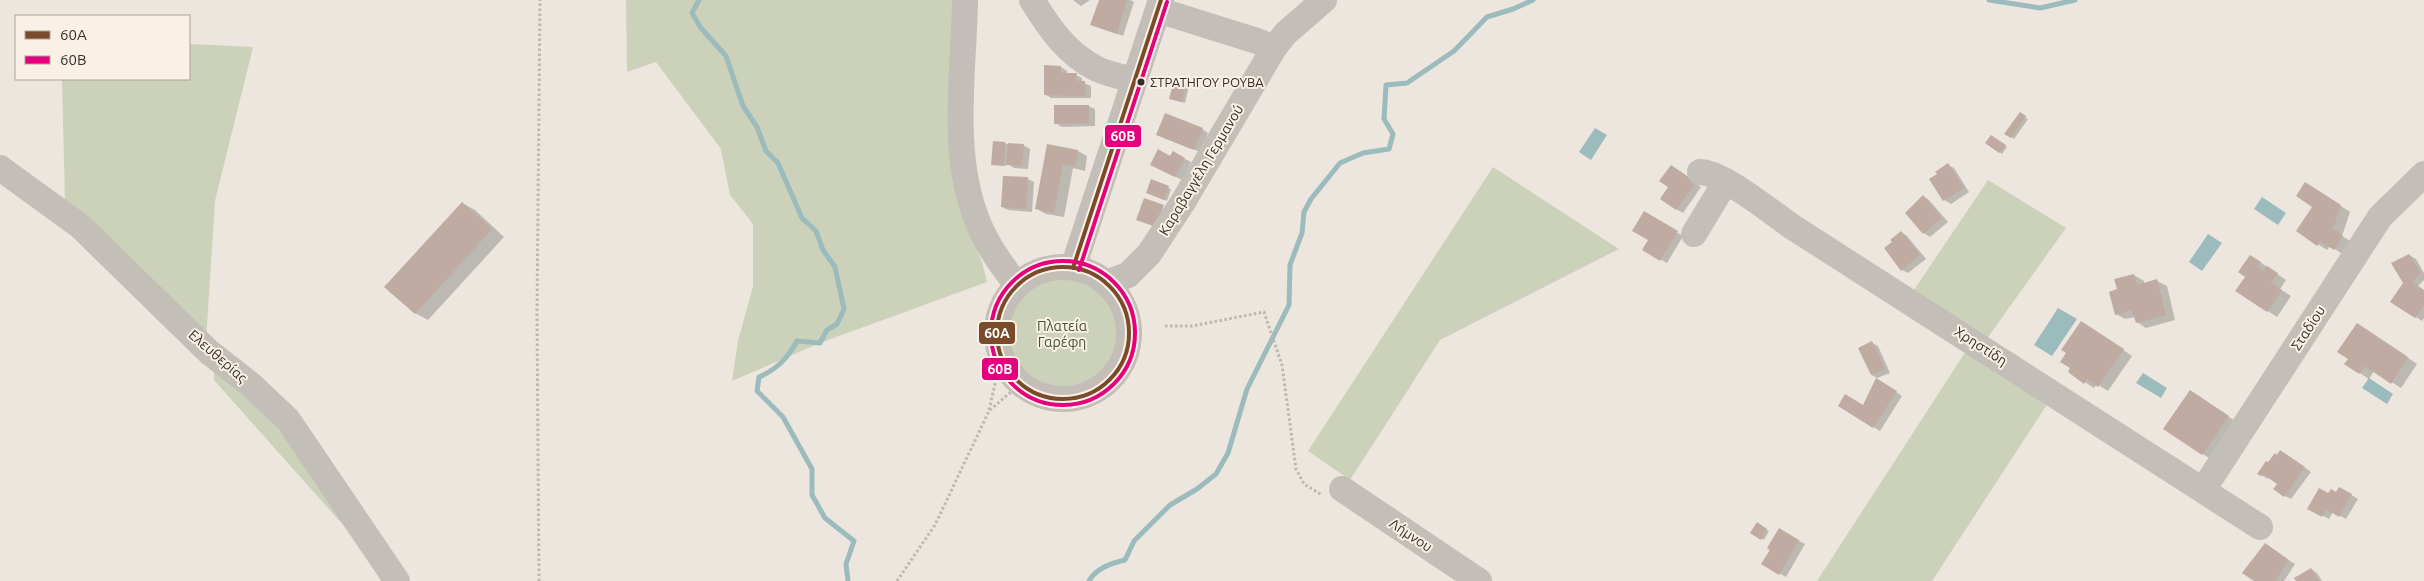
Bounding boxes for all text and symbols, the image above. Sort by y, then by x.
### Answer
legend [15,15,190,80]
text: 60Α [60,26,87,43]
text: 60Β [60,51,86,68]
place label: ΣΤΡΑΤΗΓΟΥ ΡΟΥΒΑ [1150,75,1264,89]
marker: ΣΤΡΑΤΗΓΟΥ ΡΟΥΒΑ [1136,77,1146,87]
street label: Καραβαγγέλη Γερμανού [1156,102,1246,238]
line badge: 60Β [1104,124,1142,148]
text: 60Β [1110,128,1136,144]
street label: Σταδίου [2288,303,2328,353]
park label: Πλατεία Γαρέφη [1037,318,1088,350]
line badge: 60Α [978,321,1016,345]
street label: Χρηστίδη [1952,323,2010,369]
text: 60Α [984,325,1010,341]
street label: Ελευθερίας [186,326,251,386]
line badge: 60Β [981,357,1019,381]
text: 60Β [987,361,1013,377]
street label: Λήμνου [1387,515,1435,555]

